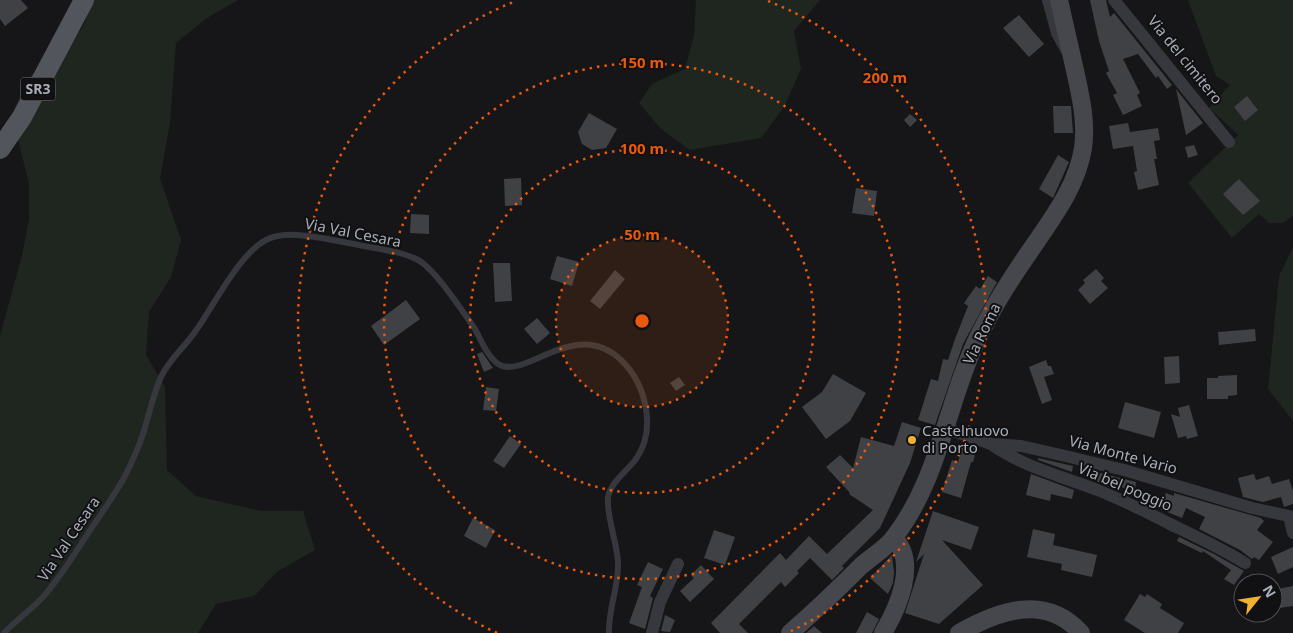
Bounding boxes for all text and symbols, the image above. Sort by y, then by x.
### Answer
street label: Via del cimitero [1144,11,1228,108]
text: 150 m [620,52,664,72]
text: 200 m [863,67,907,87]
road number: SR3 [20,78,56,100]
text: 100 m [620,138,664,158]
street label: Via Val Cesara [303,213,403,251]
text: 50 m [624,224,660,244]
street label: Via Roma [958,300,1005,368]
centre of rings [633,312,651,330]
place label: Castelnuovo di Porto [922,420,1009,457]
street label: Via Monte Vario [1067,430,1180,478]
marker: Castelnuovo di Porto [906,434,918,446]
street label: Via bel poggio [1075,457,1175,515]
street label: Via Val Cesara [33,492,104,585]
north arrow [1233,573,1283,623]
text: N [1259,582,1281,601]

